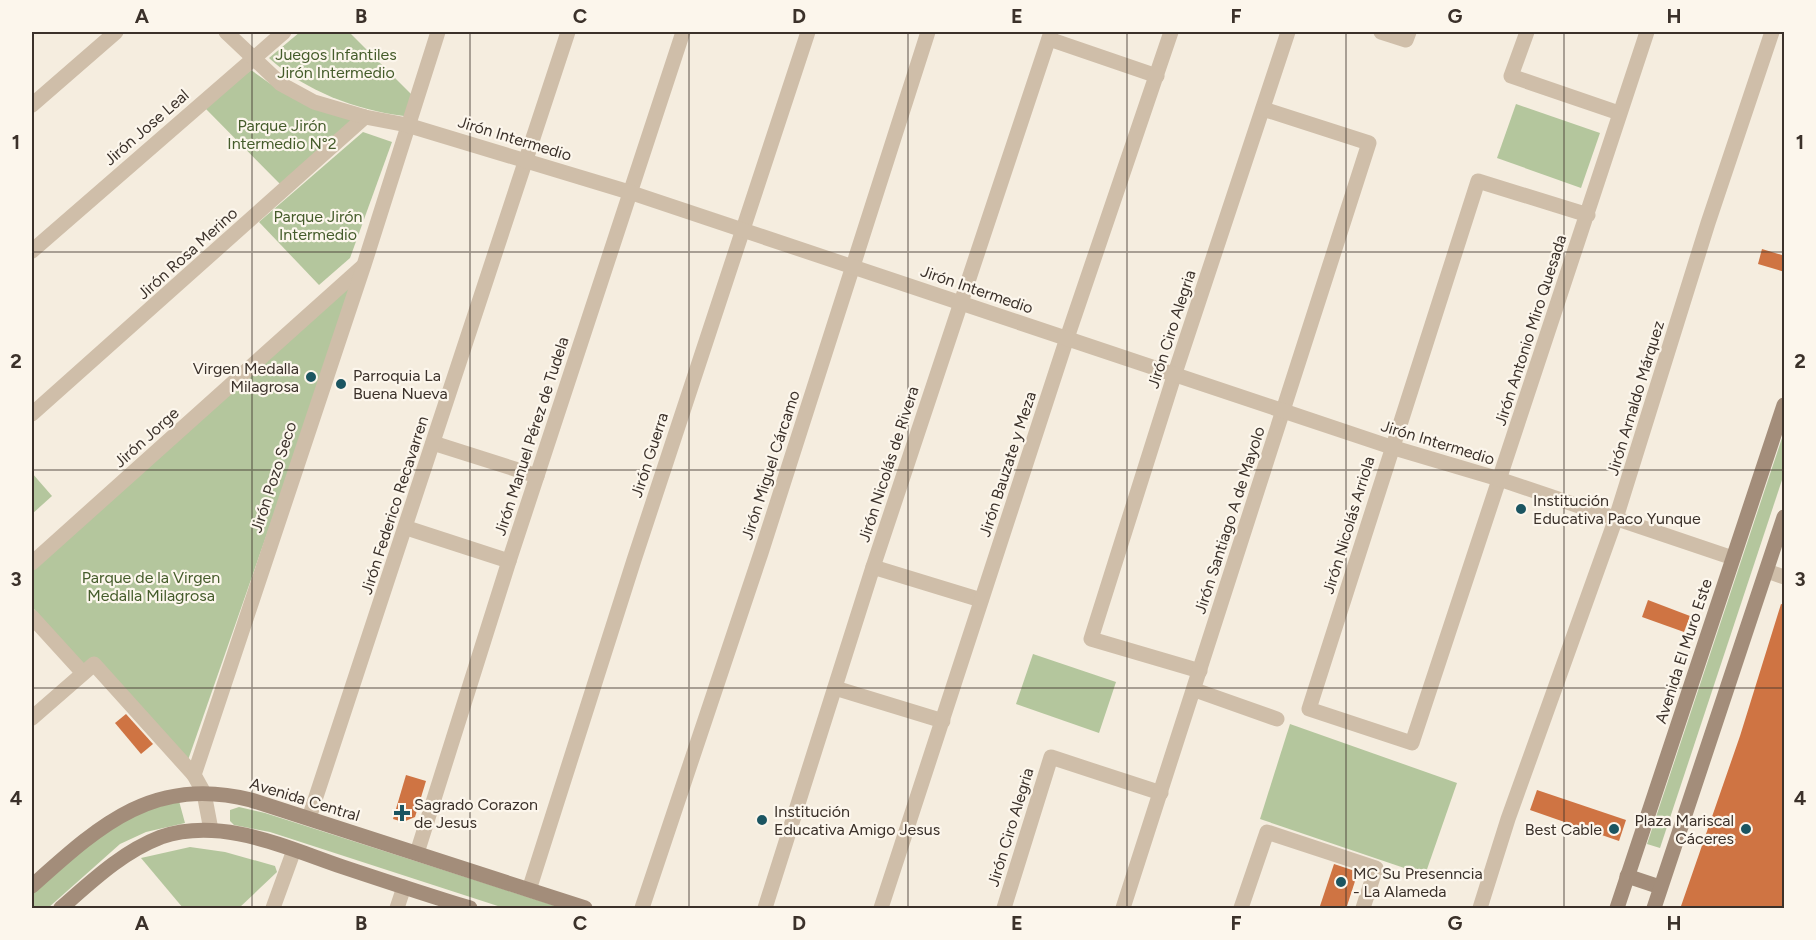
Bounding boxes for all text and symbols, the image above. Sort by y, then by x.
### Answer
text: A [135,4,150,28]
text: B [355,4,367,28]
text: C [573,4,587,28]
text: D [792,4,806,28]
text: E [1011,4,1023,28]
text: F [1230,4,1242,28]
text: G [1448,4,1463,28]
text: H [1667,4,1682,28]
park label: Juegos Infantiles Jirón Intermedio [275,45,397,82]
street label: Jirón Jose Leal [100,85,193,169]
street label: Jirón Intermedio [456,112,574,165]
park label: Parque Jirón Intermedio N°2 [227,116,337,153]
text: 1 [12,130,20,154]
text: 1 [1796,130,1804,154]
street label: Jirón Rosa Merino [133,203,241,303]
park label: Parque Jirón Intermedio [273,207,363,244]
street label: Jirón Antonio Miro Quesada [1491,232,1570,428]
street label: Jirón Intermedio [918,261,1036,318]
street label: Jirón Ciro Alegria [1143,268,1200,391]
street label: Jirón Arnaldo Márquez [1603,318,1668,478]
street label: Jirón Manuel Pérez de Tudela [490,334,573,538]
text: 2 [10,349,22,373]
text: 2 [1794,349,1806,373]
place label: Virgen Medalla Milagrosa [193,359,299,396]
place label: Parroquia La Buena Nueva [353,366,448,403]
marker: Virgen Medalla Milagrosa [304,370,318,384]
marker: Parroquia La Buena Nueva [334,377,348,391]
street label: Jirón Nicolás de Rivera [854,384,923,545]
street label: Jirón Miguel Cárcamo [737,388,804,542]
street label: Jirón Bauzate y Meza [975,389,1040,539]
street label: Jirón Jorge [110,403,183,471]
street label: Jirón Guerra [627,410,672,500]
street label: Jirón Federico Recavarren [357,414,432,597]
street label: Jirón Intermedio [1379,416,1497,469]
street label: Jirón Pozo Seco [247,419,300,535]
street label: Jirón Santiago A de Mayolo [1190,424,1269,616]
street label: Jirón Nicolás Arriola [1318,454,1378,596]
place label: Institución Educativa Paco Yunque [1533,491,1701,528]
marker: Institución Educativa Paco Yunque [1514,502,1528,516]
text: 3 [10,567,22,591]
text: 3 [1794,567,1806,591]
park label: Parque de la Virgen Medalla Milagrosa [82,568,220,605]
street label: Avenida El Muro Este [1651,576,1716,726]
street label: Jirón Ciro Alegria [983,765,1038,889]
street label: Avenida Central [248,774,362,825]
text: 4 [10,786,23,810]
text: 4 [1794,786,1807,810]
place label: Sagrado Corazon de Jesus [414,795,538,832]
place label: Institución Educativa Amigo Jesus [774,802,940,839]
marker: Sagrado Corazon de Jesus [395,806,409,820]
place label: Plaza Mariscal Cáceres [1634,811,1734,848]
marker: Institución Educativa Amigo Jesus [755,813,769,827]
place label: Best Cable [1525,820,1602,839]
marker: Best Cable [1607,822,1621,836]
marker: Plaza Mariscal Cáceres [1739,822,1753,836]
place label: MC Su Presenncia - La Alameda [1353,864,1483,901]
marker: MC Su Presenncia - La Alameda [1334,875,1348,889]
text: A [135,911,150,935]
text: B [355,911,367,935]
text: C [573,911,587,935]
text: D [792,911,806,935]
text: E [1011,911,1023,935]
text: F [1230,911,1242,935]
text: G [1448,911,1463,935]
text: H [1667,911,1682,935]

